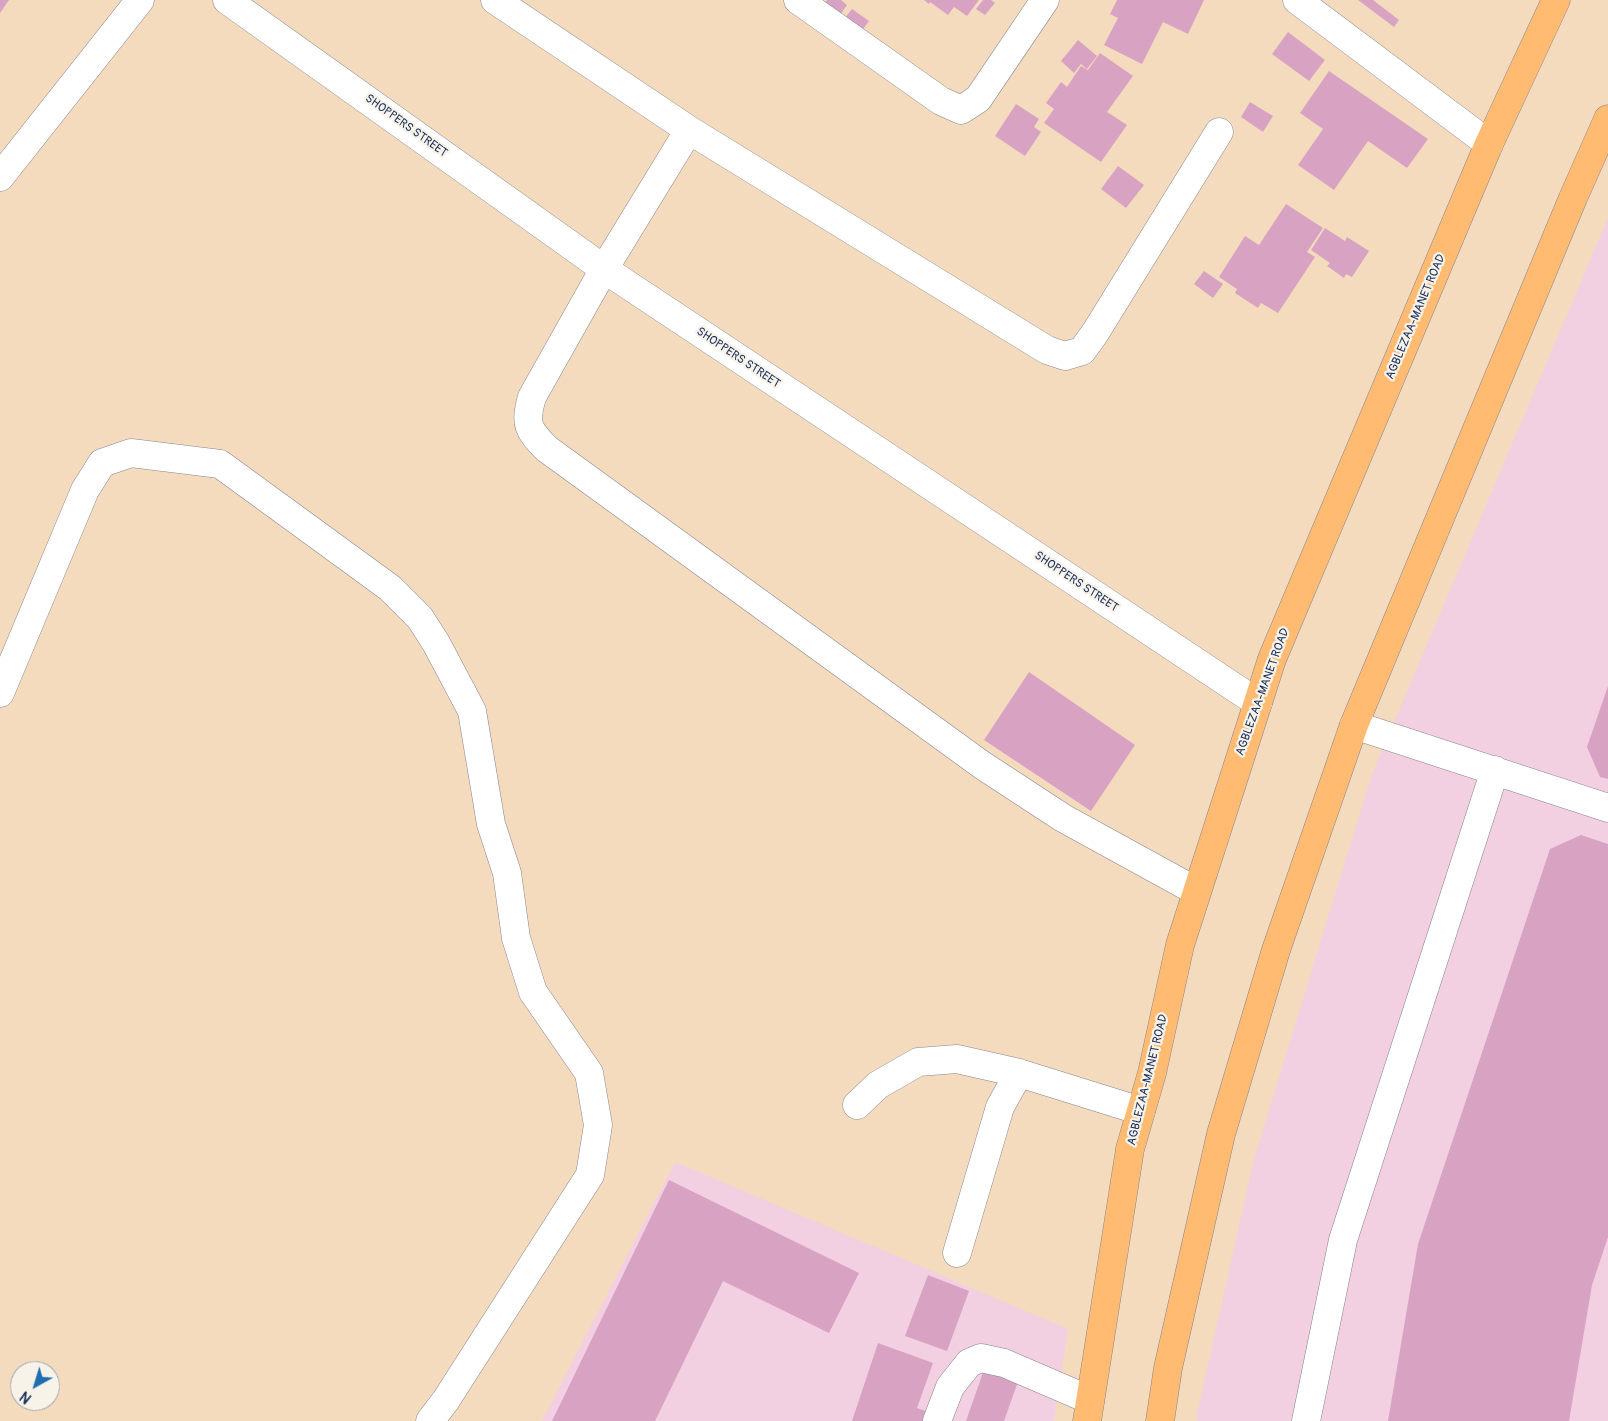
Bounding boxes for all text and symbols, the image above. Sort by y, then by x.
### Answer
street label: SHOPPERS STREET [362,91,450,161]
street label: AGBLEZAA-MANET ROAD [1383,252,1449,382]
street label: SHOPPERS STREET [693,325,783,391]
street label: SHOPPERS STREET [1031,549,1121,615]
street label: AGBLEZAA-MANET ROAD [1233,626,1293,758]
street label: AGBLEZAA-MANET ROAD [1125,1013,1171,1147]
north arrow [10,1361,60,1411]
text: N [17,1388,35,1407]

